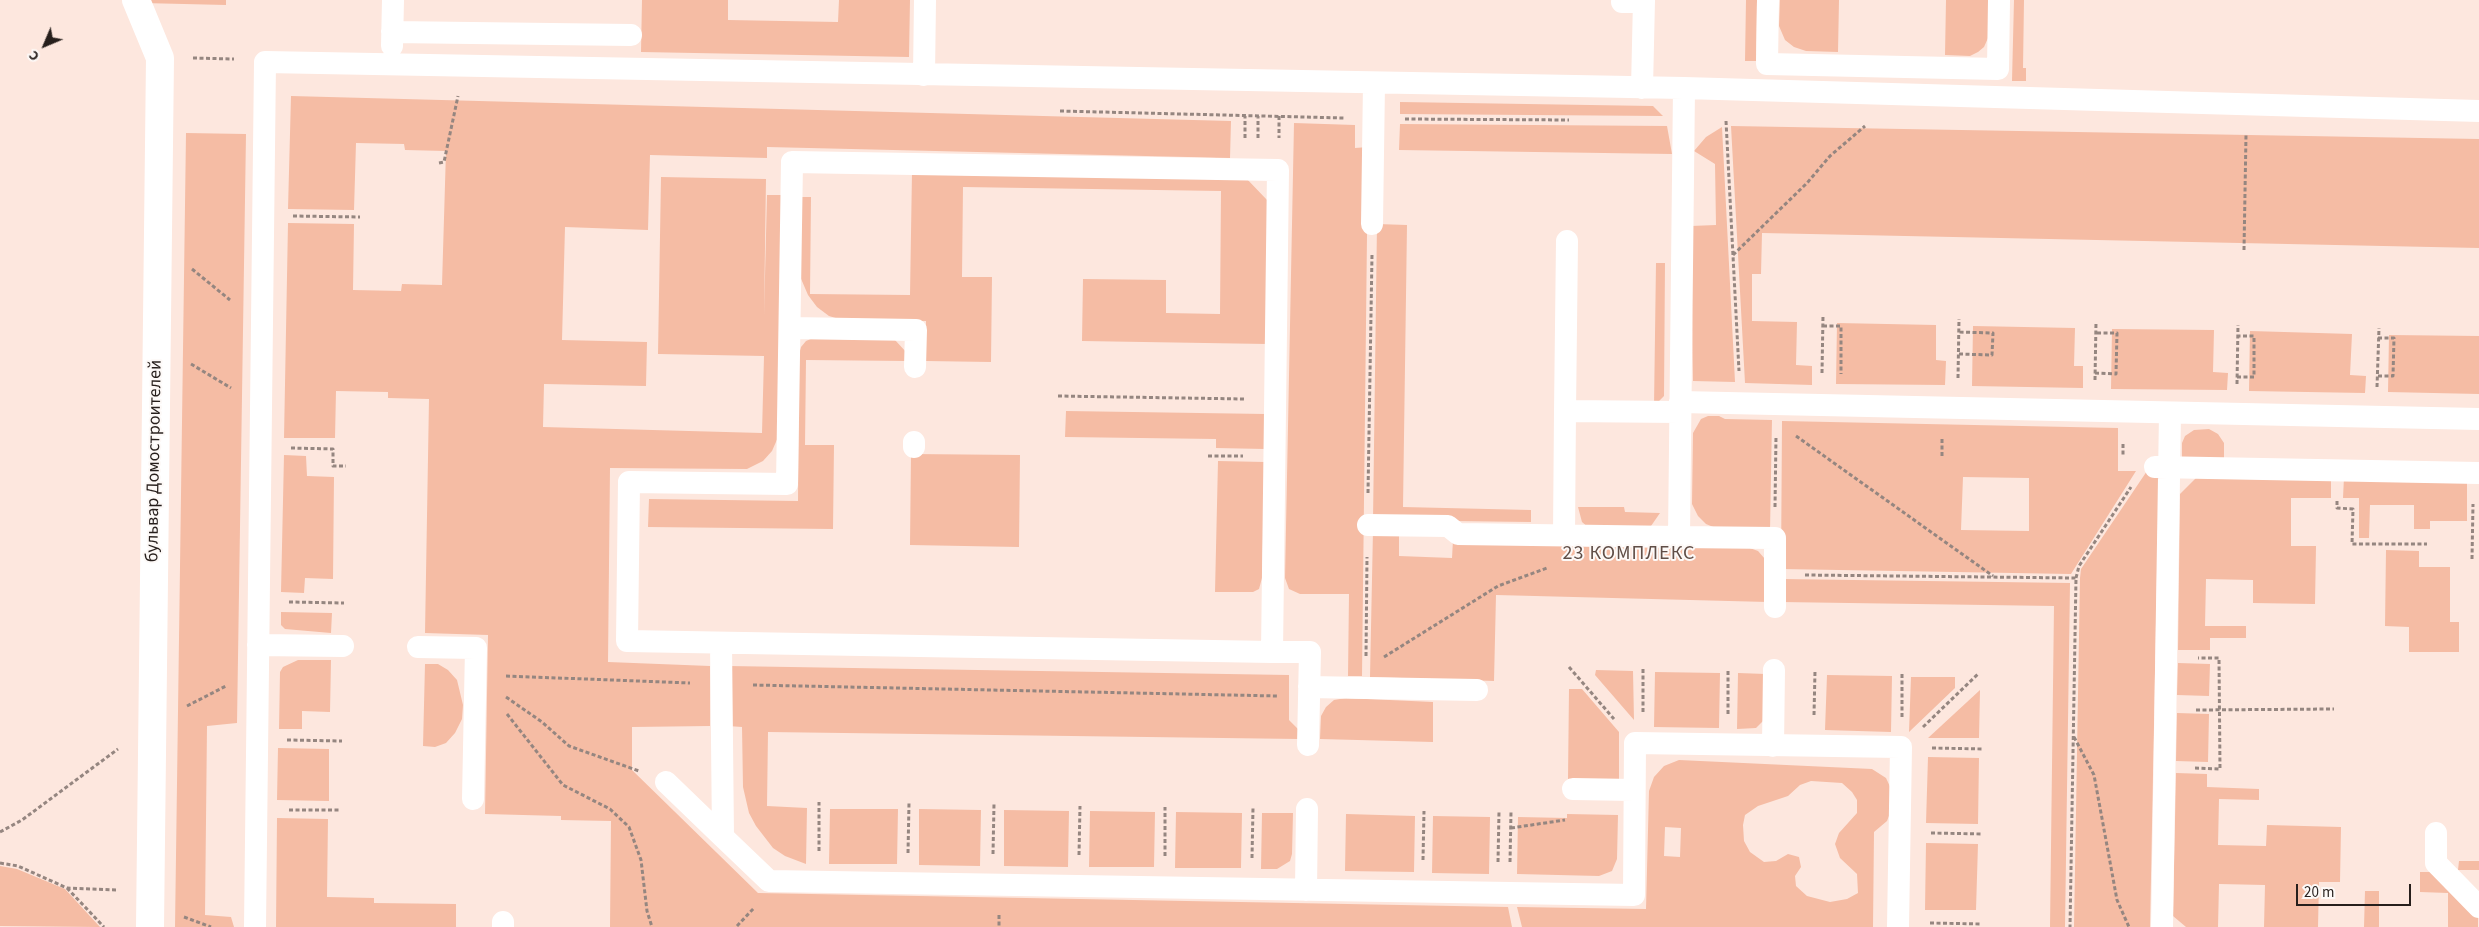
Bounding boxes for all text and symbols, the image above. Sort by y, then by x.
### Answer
north arrow [20,20,70,70]
text: С [24,46,44,66]
street label: бульвар Домостроителей [142,360,168,562]
district label: 23 КОМПЛЕКС [1561,543,1697,567]
scale bar [2299,874,2414,906]
text: 20 m [2304,882,2334,903]

